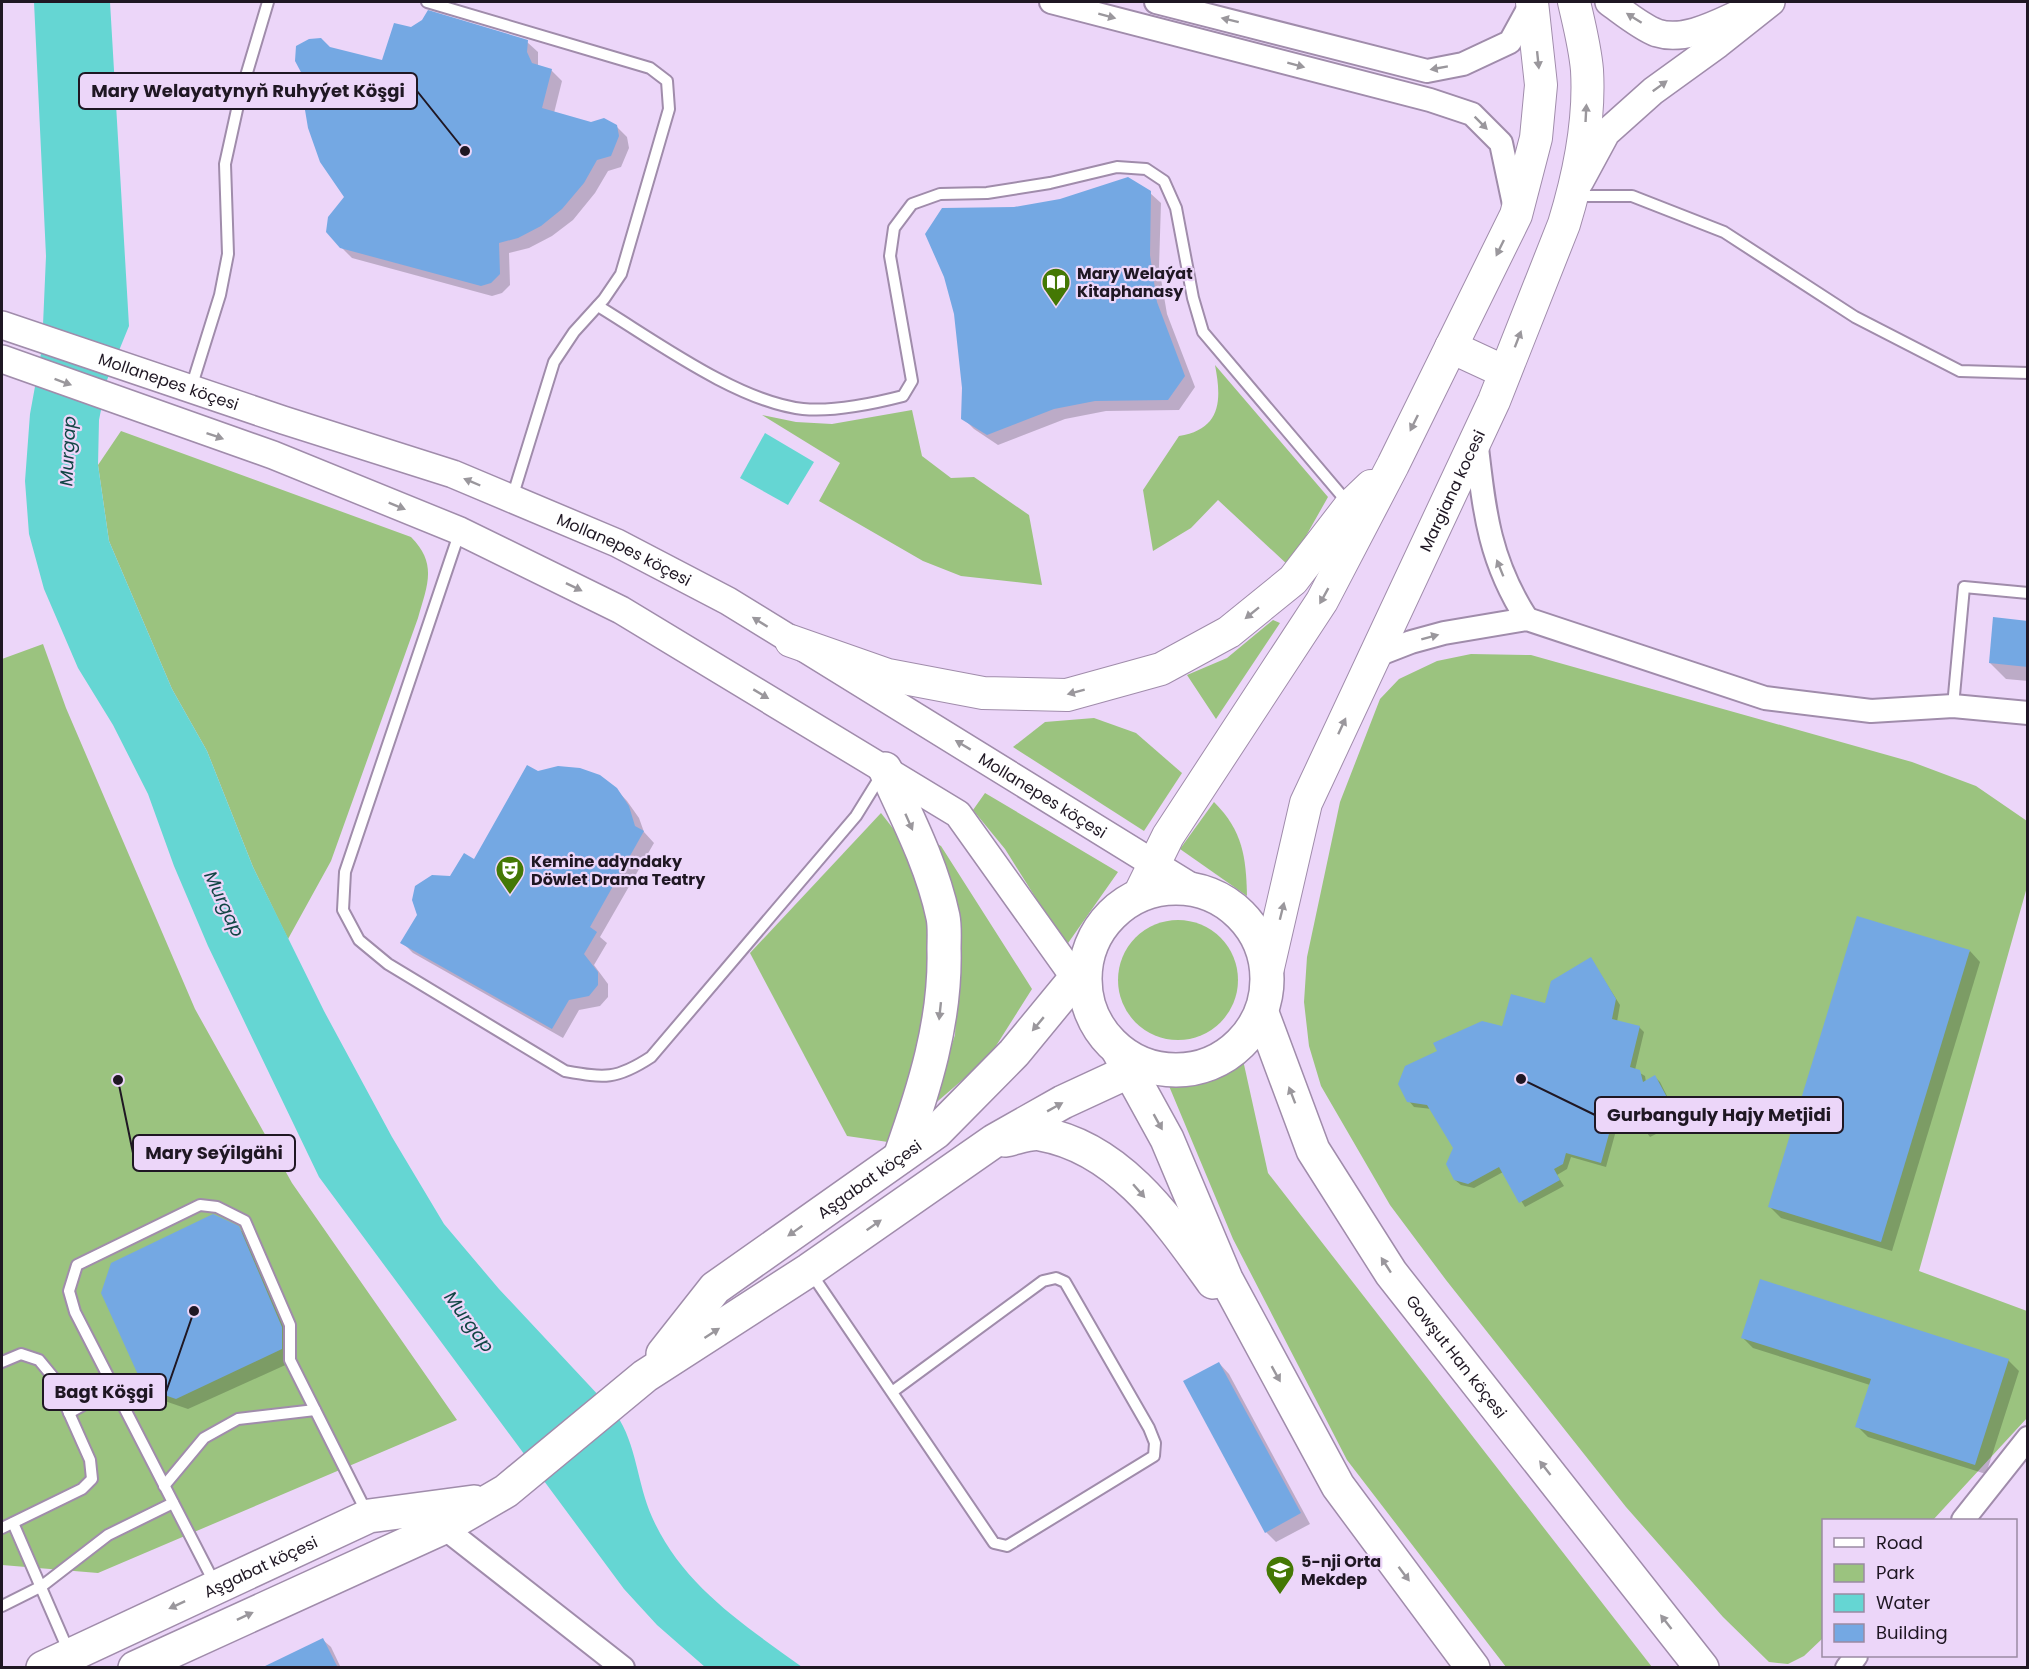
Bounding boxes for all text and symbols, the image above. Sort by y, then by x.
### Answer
one-way arrow [1098,12,1116,22]
one-way arrow [1626,13,1642,24]
one-way arrow [1221,15,1239,25]
one-way arrow [1534,50,1543,69]
one-way arrow [1287,61,1305,71]
one-way arrow [1430,64,1449,73]
callout: Mary Welayatynyň Ruhyýet Köşgi [79,73,417,109]
text: Mary Welayatynyň Ruhyýet Köşgi [91,78,405,103]
one-way arrow [1652,80,1668,92]
one-way arrow [1581,103,1590,122]
one-way arrow [1473,115,1487,129]
one-way arrow [1496,240,1505,257]
place label: Mary Welaýat Kitaphanasy [1077,262,1193,303]
library icon: Mary Welaýat Kitaphanasy [1040,266,1072,308]
one-way arrow [1514,330,1523,348]
street label: Mollanepes köçesi [95,347,242,416]
one-way arrow [55,378,73,388]
one-way arrow [1409,414,1419,432]
water label: Murgap [53,415,82,487]
street label: Margiana kocesi [1414,426,1491,556]
one-way arrow [206,431,224,441]
one-way arrow [463,477,481,486]
one-way arrow [388,501,406,511]
street label: Mollanepes köçesi [553,508,695,592]
one-way arrow [1495,559,1504,577]
one-way arrow [565,582,583,592]
one-way arrow [1319,588,1329,605]
one-way arrow [1244,606,1260,619]
one-way arrow [752,616,768,627]
one-way arrow [1421,631,1439,641]
one-way arrow [1067,687,1086,697]
one-way arrow [753,689,769,700]
one-way arrow [1337,718,1346,735]
one-way arrow [955,739,971,750]
street label: Mollanepes köçesi [974,747,1111,844]
one-way arrow [905,813,915,831]
place label: Kemine adyndaky Döwlet Drama Teatry [531,850,706,891]
theatre icon: Kemine adyndaky Döwlet Drama Teatry [494,854,526,896]
water label: Murgap [198,867,251,941]
one-way arrow [1277,902,1287,920]
one-way arrow [935,1001,945,1020]
one-way arrow [1032,1016,1045,1031]
one-way arrow [1287,1086,1297,1104]
callout: Gurbanguly Hajy Metjidi [1595,1097,1843,1133]
one-way arrow [1046,1102,1063,1112]
text: Gurbanguly Hajy Metjidi [1607,1102,1831,1127]
one-way arrow [1153,1114,1163,1131]
callout: Mary Seýilgähi [133,1135,295,1171]
street label: Aşgabat köçesi [813,1135,927,1224]
text: Mary Seýilgähi [145,1140,283,1165]
one-way arrow [1132,1183,1145,1198]
one-way arrow [866,1220,882,1231]
one-way arrow [788,1225,803,1237]
one-way arrow [1381,1257,1392,1273]
water label: Murgap [439,1286,500,1357]
street label: Gowşut Han köçesi [1400,1290,1512,1423]
one-way arrow [703,1327,719,1339]
one-way arrow [1271,1366,1281,1383]
callout: Bagt Köşgi [43,1374,166,1410]
text: Bagt Köşgi [54,1379,154,1404]
one-way arrow [1539,1461,1551,1476]
legend [1822,1519,2017,1657]
text: Road [1876,1530,1923,1555]
street label: Aşgabat köçesi [200,1531,321,1603]
place label: 5-nji Orta Mekdep [1301,1550,1381,1591]
school or university icon: 5-nji Orta Mekdep [1264,1554,1296,1596]
text: Park [1876,1560,1915,1585]
one-way arrow [1397,1566,1409,1581]
text: Water [1876,1590,1930,1615]
one-way arrow [168,1600,186,1610]
one-way arrow [237,1612,254,1621]
one-way arrow [1660,1614,1672,1629]
text: Building [1876,1620,1948,1645]

